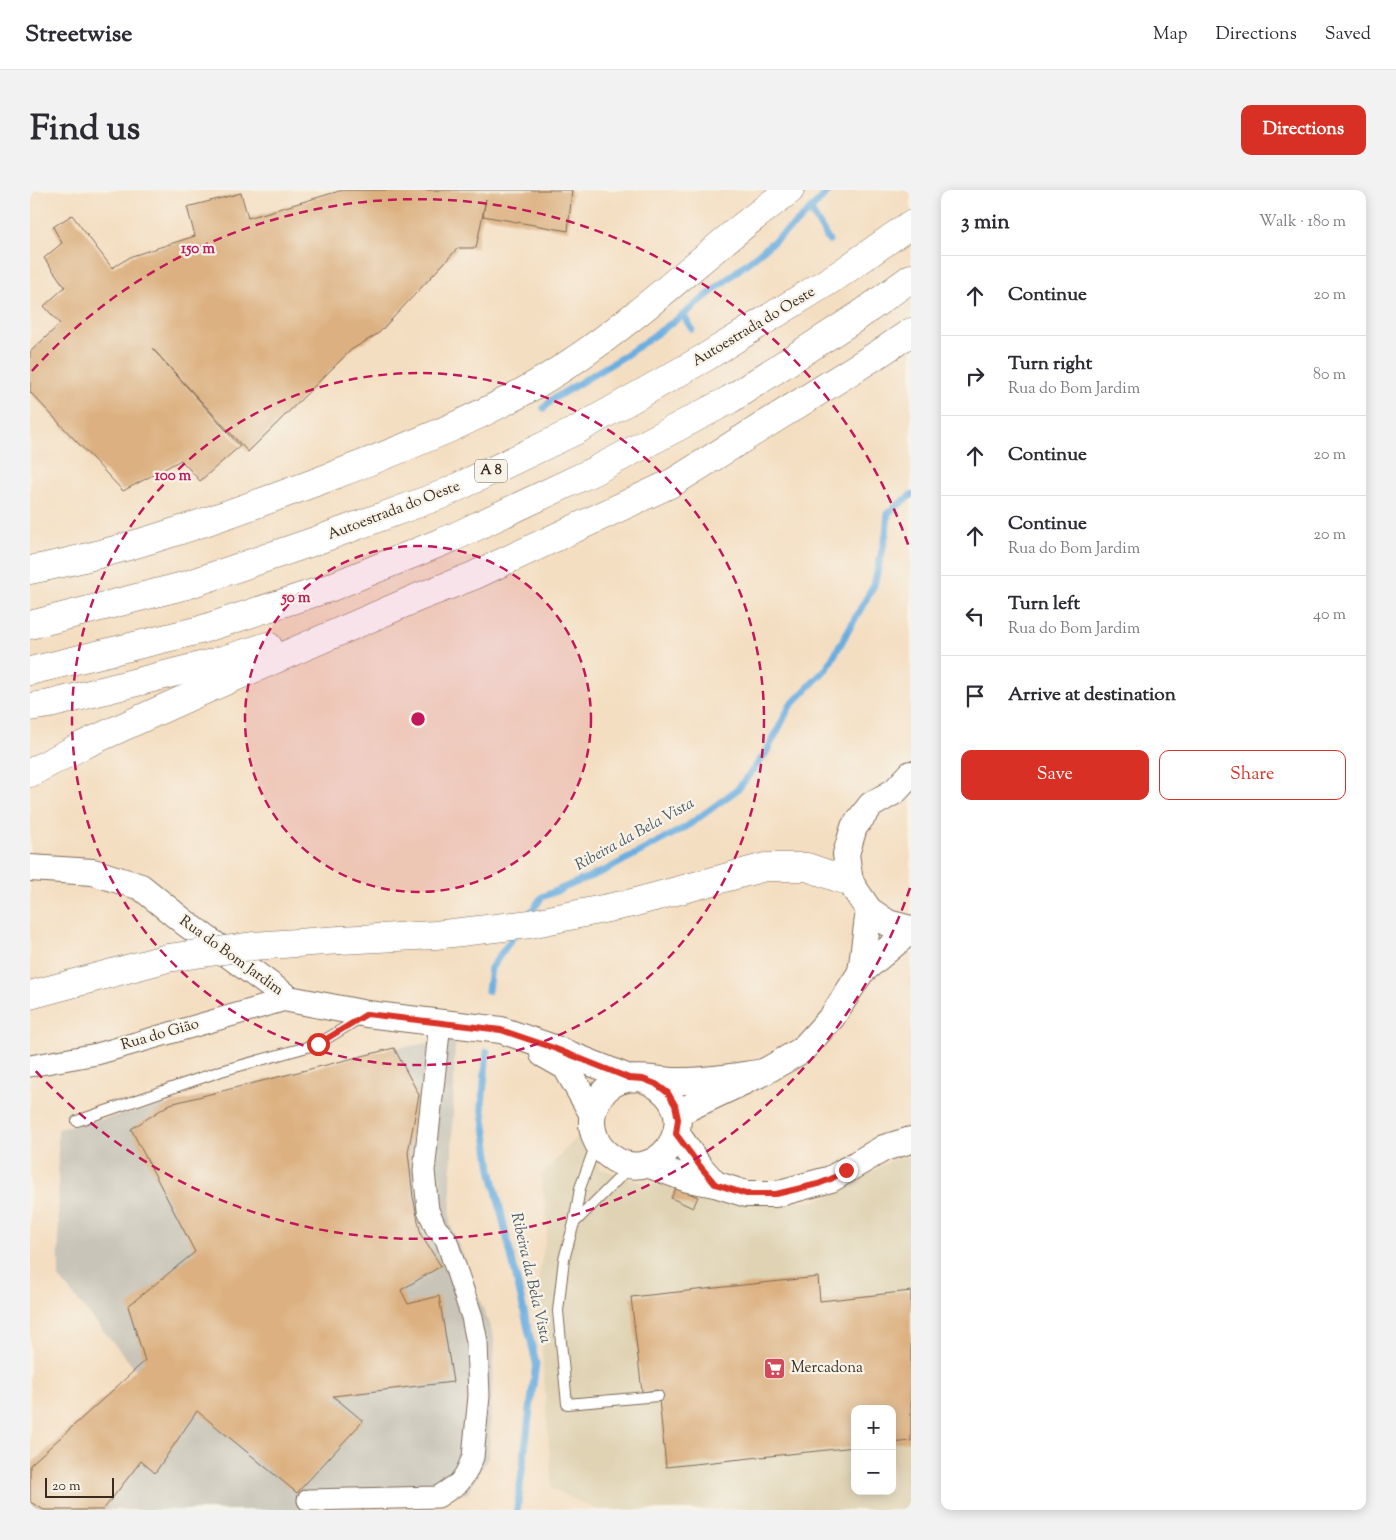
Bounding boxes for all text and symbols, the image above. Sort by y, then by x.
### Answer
text: Streetwise [25,18,132,52]
text: Map [1153,22,1188,48]
text: Directions [1216,22,1297,48]
text: Saved [1325,22,1371,48]
text: Find us [30,105,140,156]
button: Directions [1241,105,1366,155]
text: 3 min [961,208,1010,238]
text: Walk · 180 m [1259,211,1346,234]
text: 150 m [181,239,215,260]
street label: Autoestrada do Oeste [689,282,819,372]
icon: ahead [961,282,989,310]
text: Continue [1008,282,1087,309]
text: 20 m [1313,284,1346,307]
text: Turn right [1008,351,1092,378]
icon: right [961,362,989,390]
text: 80 m [1313,364,1346,387]
text: Rua do Bom Jardim [1008,378,1140,401]
icon: ahead [961,442,989,470]
text: Continue [1008,442,1087,469]
text: 20 m [1313,444,1346,467]
road number: A 8 [475,460,507,482]
text: 100 m [155,466,192,487]
street label: Autoestrada do Oeste [325,476,463,546]
text: Continue [1008,511,1087,538]
icon: ahead [961,522,989,550]
text: 20 m [1313,524,1346,547]
text: Rua do Bom Jardim [1008,538,1140,561]
text: 50 m [281,588,311,609]
text: Turn left [1008,591,1080,618]
icon: left [961,602,989,630]
text: 40 m [1313,604,1346,627]
text: Rua do Bom Jardim [1008,618,1140,641]
icon: arrive [961,682,989,710]
text: Arrive at destination [1008,682,1176,709]
centre of rings [409,710,427,728]
button: Save [961,750,1149,800]
button: Share [1159,750,1346,800]
water label: Ribeira da Bela Vista [571,793,699,877]
street label: Rua do Bom Jardim [175,911,288,1001]
street label: Rua do Gião [119,1014,201,1056]
route start [307,1033,330,1056]
route end [835,1159,858,1182]
water label: Ribeira da Bela Vista [504,1210,556,1346]
supermarket icon: Mercadona [763,1356,787,1380]
place label: Mercadona [791,1358,863,1379]
map controls [851,1405,896,1495]
button: + [851,1405,896,1450]
button: − [851,1450,896,1495]
scale bar [45,1475,114,1498]
text: 20 m [52,1477,81,1497]

